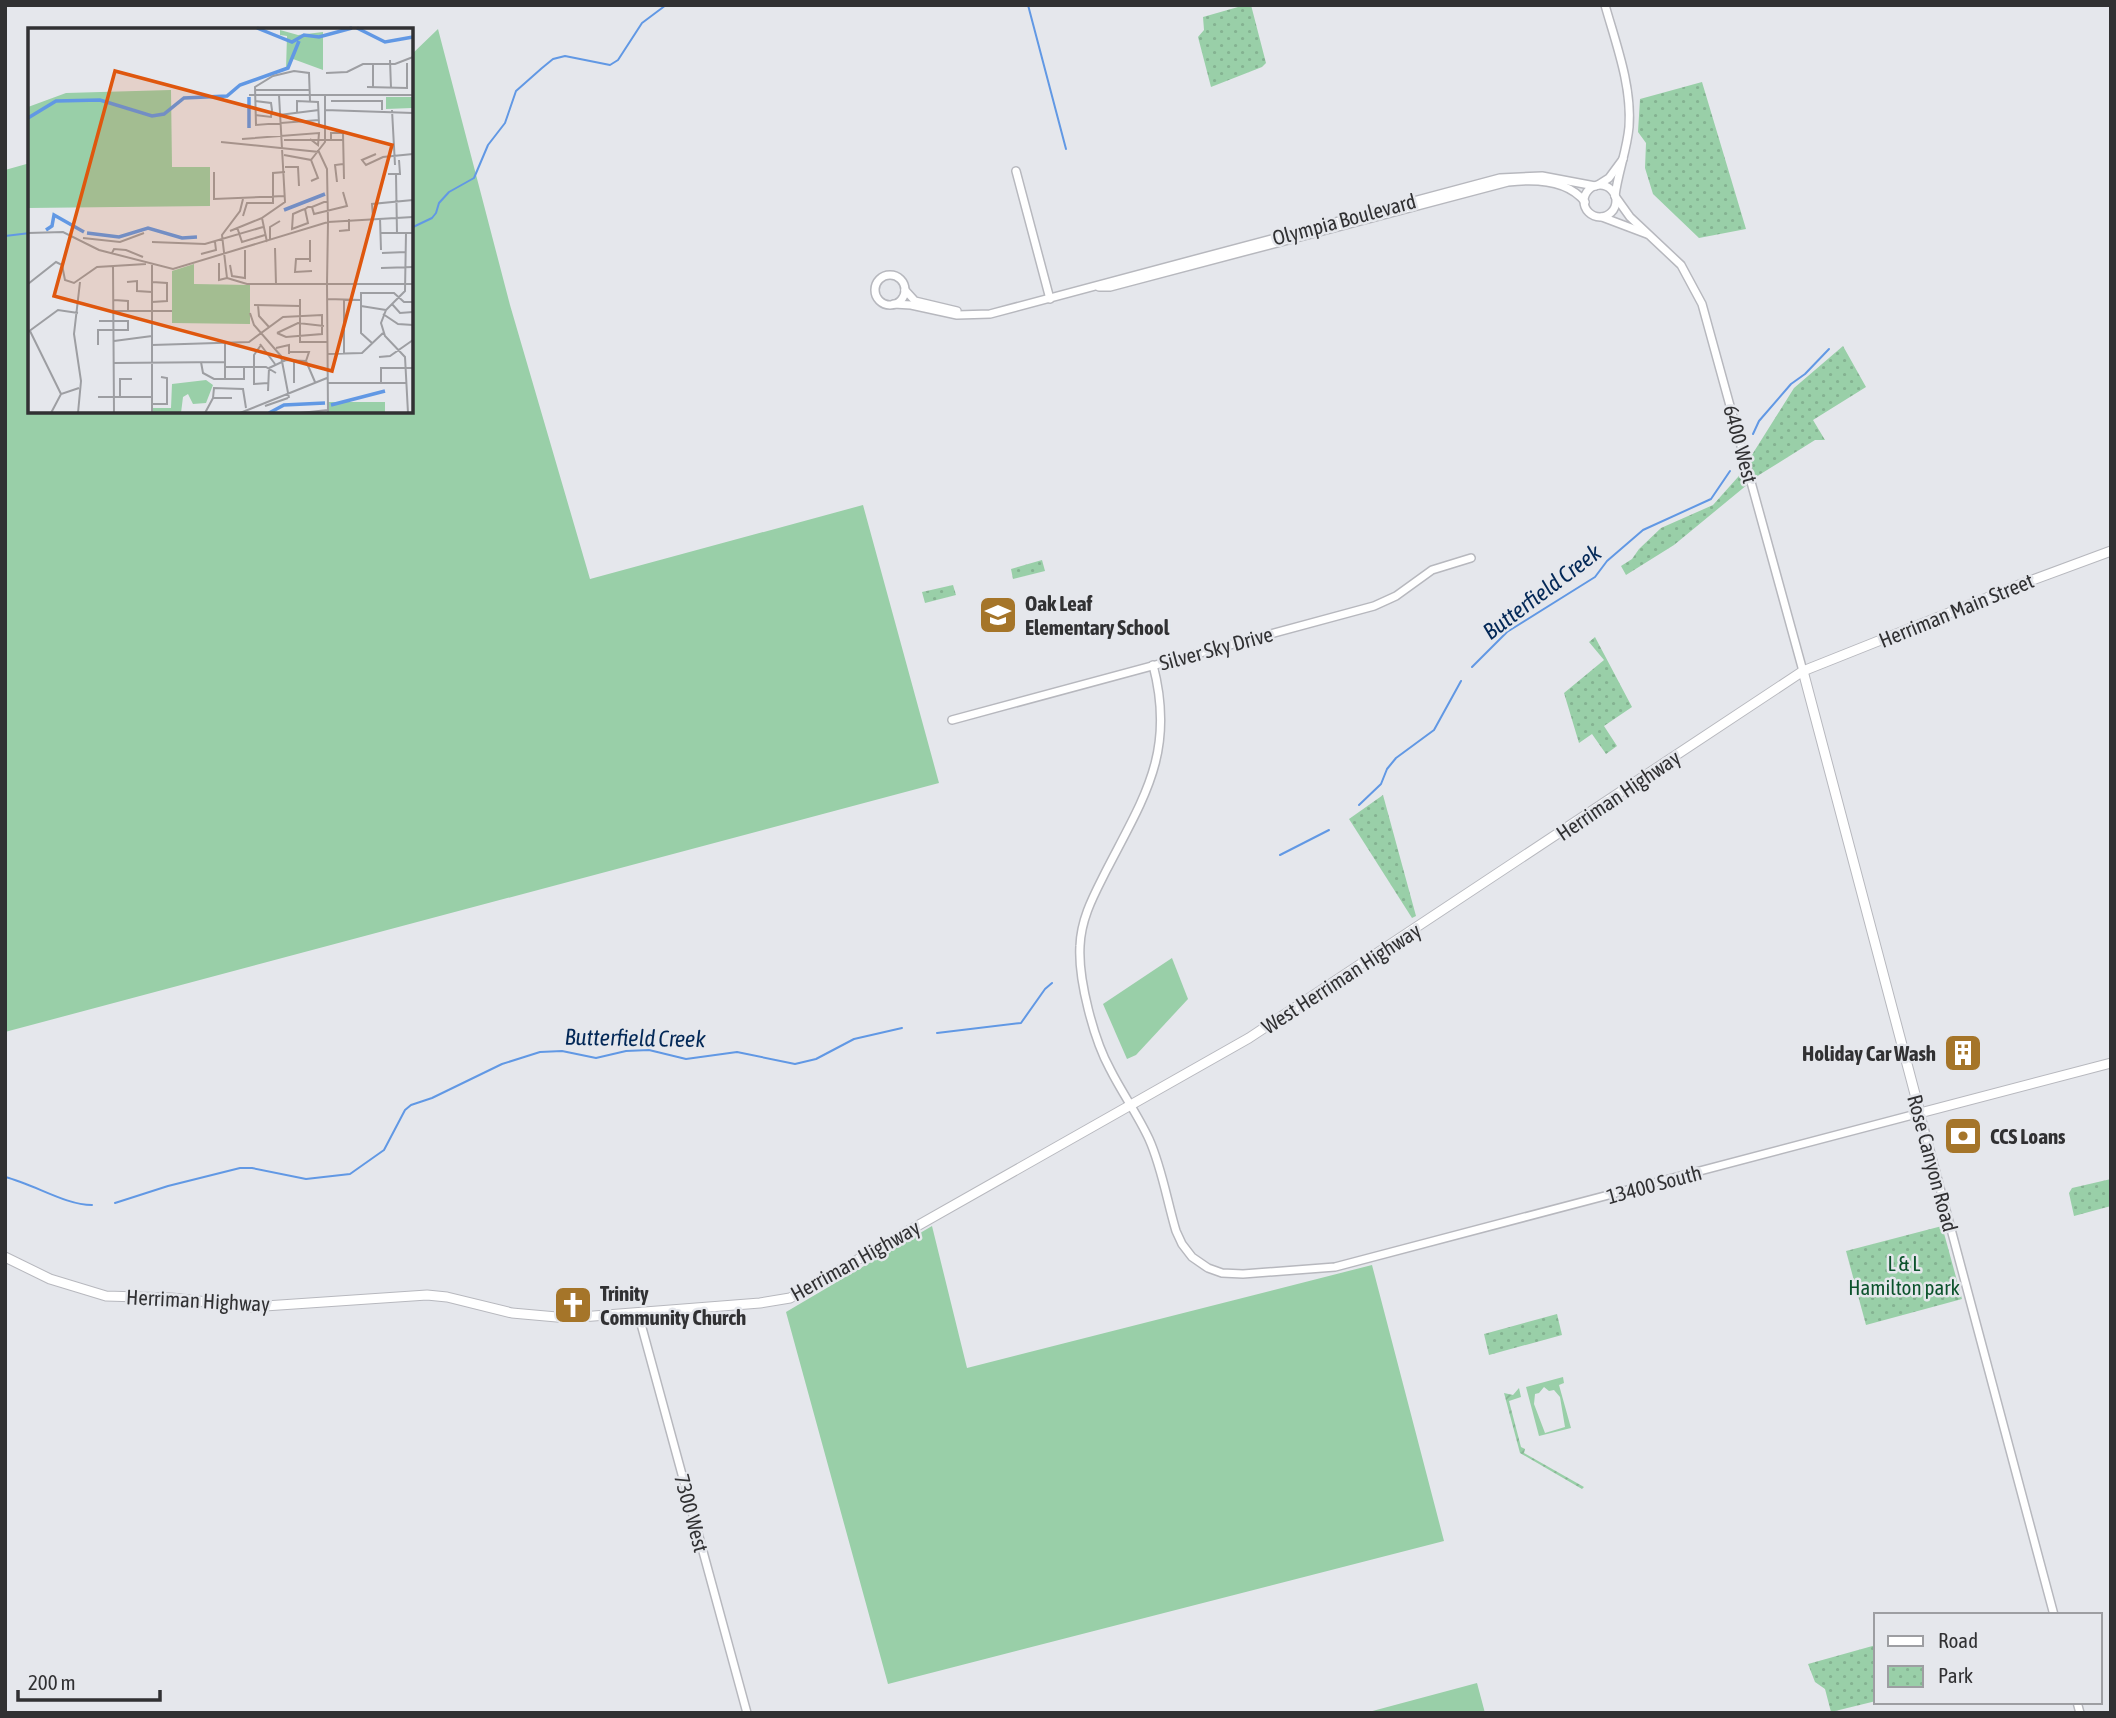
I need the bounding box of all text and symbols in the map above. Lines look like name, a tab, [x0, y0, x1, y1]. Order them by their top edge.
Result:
inset map	[28, 28, 413, 413]
street label: Olympia Boulevard	[1269, 188, 1419, 250]
street label: 6400 West	[1719, 402, 1763, 486]
water label: Butterfield Creek	[1478, 539, 1607, 645]
street label: Herriman Main Street	[1875, 568, 2037, 652]
place label: Oak Leaf Elementary School	[1025, 591, 1170, 639]
school or university icon: Oak Leaf Elementary School	[977, 594, 1019, 636]
street label: Silver Sky Drive	[1157, 621, 1275, 675]
street label: Herriman Highway	[1552, 745, 1685, 845]
street label: West Herriman Highway	[1257, 918, 1425, 1038]
water label: Butterfield Creek	[564, 1024, 707, 1052]
building icon: Holiday Car Wash	[1942, 1032, 1984, 1074]
place label: Holiday Car Wash	[1802, 1041, 1936, 1065]
street label: Rose Canyon Road	[1903, 1092, 1963, 1234]
bank icon: CCS Loans	[1942, 1115, 1984, 1157]
place label: CCS Loans	[1990, 1124, 2066, 1148]
street label: 13400 South	[1604, 1160, 1704, 1208]
street label: Herriman Highway	[786, 1214, 924, 1305]
park label: L & L Hamilton park	[1848, 1251, 1960, 1299]
place label: Trinity Community Church	[600, 1281, 746, 1329]
street label: Herriman Highway	[126, 1284, 271, 1316]
church icon: Trinity Community Church	[552, 1284, 594, 1326]
street label: 7300 West	[670, 1471, 714, 1555]
legend	[1874, 1613, 2102, 1704]
text: Road	[1938, 1628, 1978, 1652]
scale bar	[18, 1658, 159, 1702]
text: Park	[1938, 1663, 1973, 1687]
text: 200 m	[28, 1670, 76, 1694]

